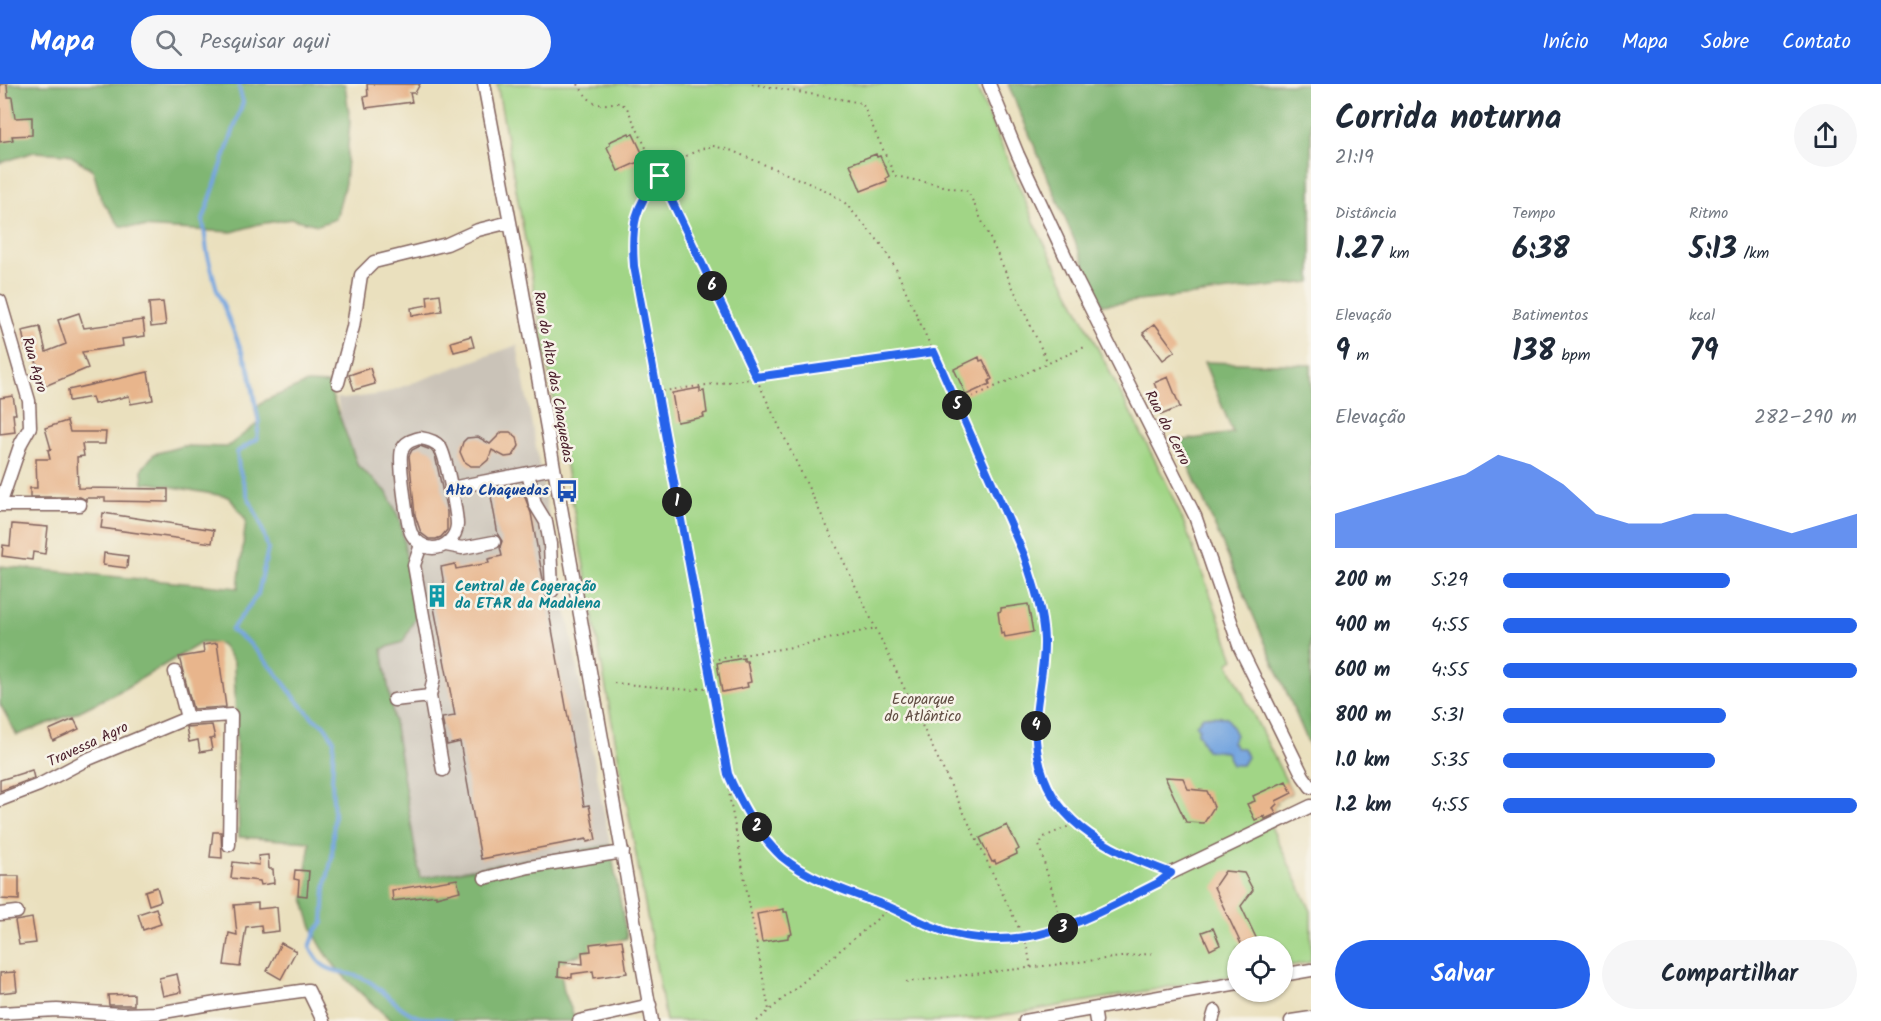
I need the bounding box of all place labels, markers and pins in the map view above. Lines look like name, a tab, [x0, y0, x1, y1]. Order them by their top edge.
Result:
pin	[634, 150, 685, 201]
pin: 6	[697, 271, 727, 301]
pin: 5	[942, 390, 972, 420]
bus stop icon: Alto Chaquedas	[554, 478, 580, 504]
place label: Alto Chaquedas	[446, 479, 549, 503]
pin: 1	[662, 487, 692, 517]
place label: Central de Cogeração da ETAR da Madalena	[455, 575, 601, 616]
building icon: Central de Cogeração da ETAR da Madalena	[424, 583, 450, 609]
pin: 4	[1021, 711, 1051, 741]
pin: 2	[742, 812, 772, 842]
pin: 3	[1048, 913, 1078, 943]

